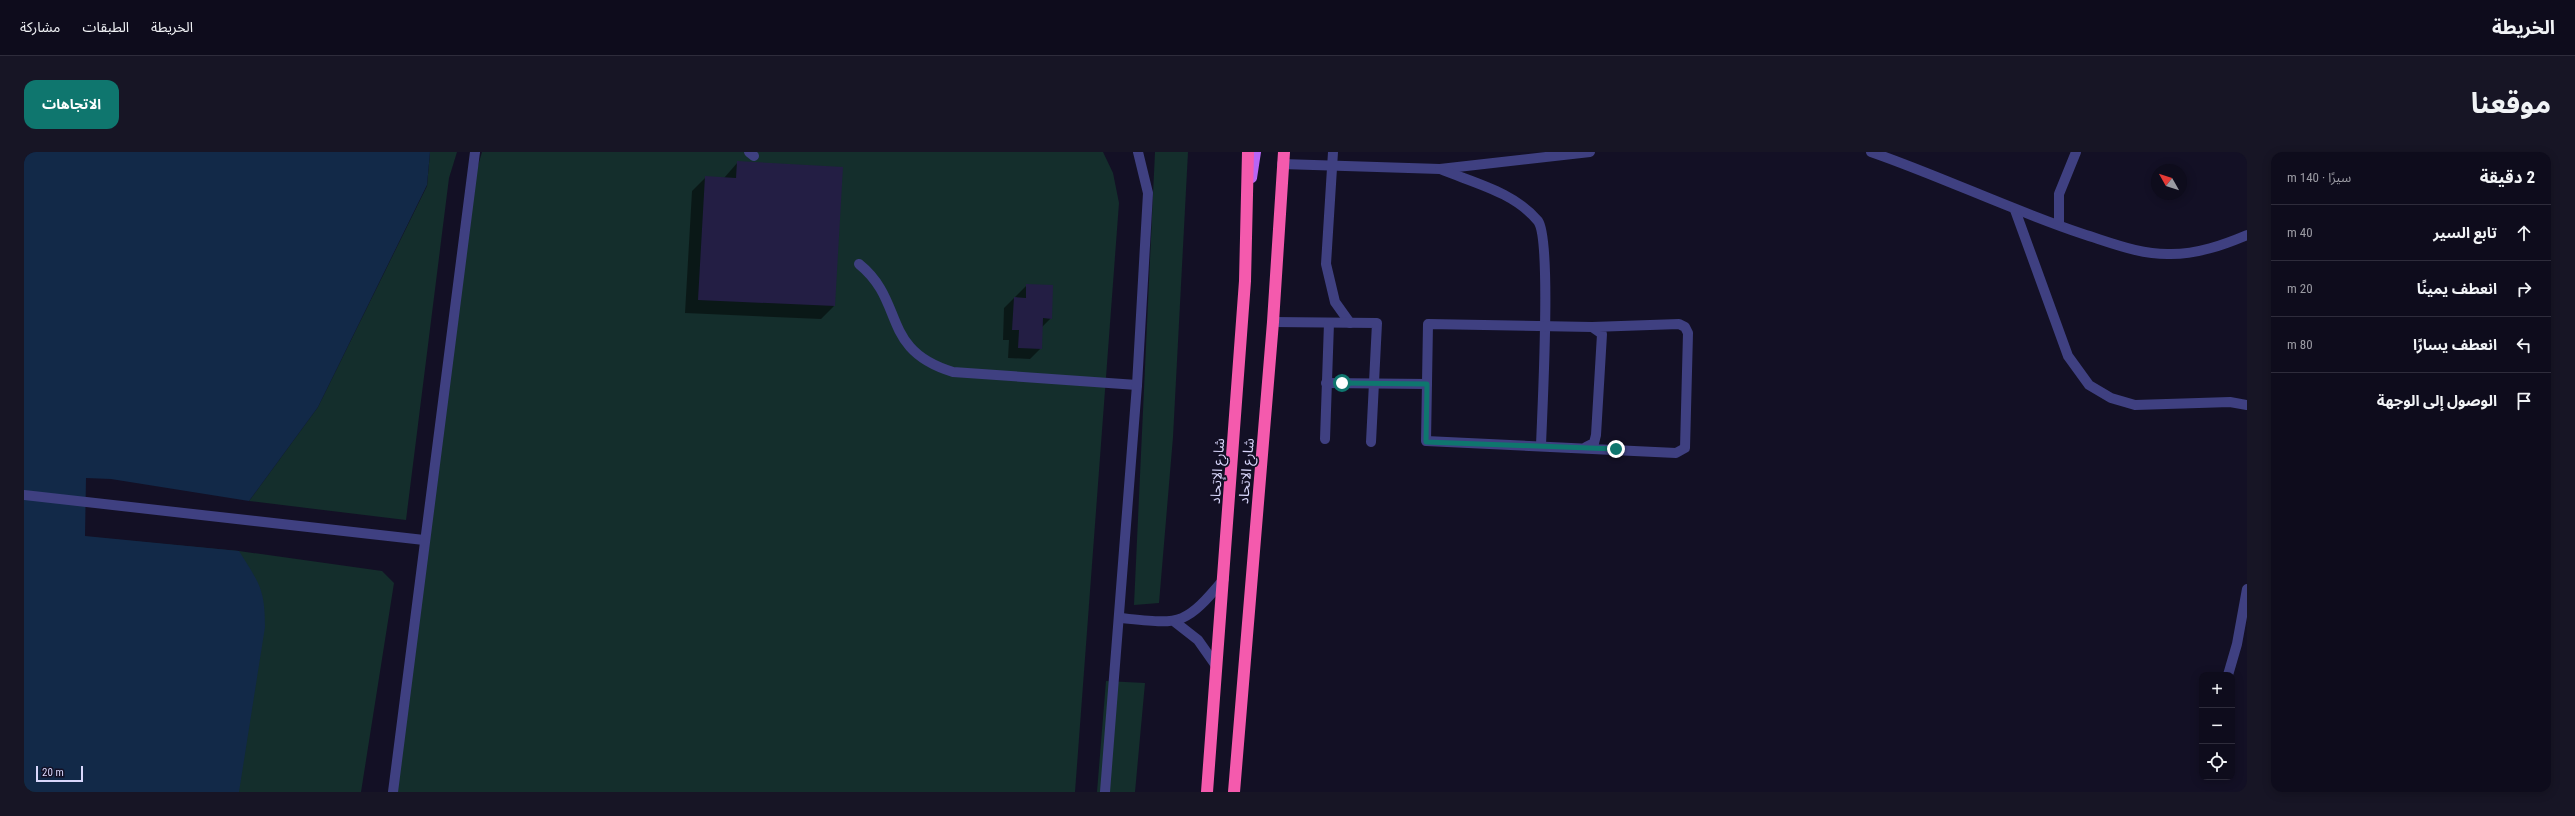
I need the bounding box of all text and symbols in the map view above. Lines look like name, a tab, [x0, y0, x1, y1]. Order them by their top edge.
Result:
text: الخريطة	[2492, 16, 2555, 39]
text: مشاركة	[20, 19, 60, 35]
text: الطبقات	[82, 19, 129, 35]
text: الخريطة	[151, 19, 193, 35]
button: الاتجاهات	[24, 80, 119, 129]
text: موقعنا	[2471, 87, 2551, 120]
north arrow	[2151, 164, 2187, 200]
text: 2 دقيقة	[2480, 167, 2535, 187]
text: سيرًا · 140 m	[2287, 170, 2351, 185]
icon: ahead	[2513, 222, 2535, 244]
text: تابع السير	[2433, 224, 2497, 242]
text: 40 m	[2287, 225, 2313, 240]
icon: right	[2513, 278, 2535, 300]
text: انعطف يمينًا	[2417, 280, 2497, 298]
text: 20 m	[2287, 281, 2313, 296]
icon: left	[2513, 334, 2535, 356]
text: انعطف يسارًا	[2413, 336, 2497, 354]
text: 80 m	[2287, 337, 2313, 352]
route start	[1333, 374, 1351, 392]
icon: arrive	[2513, 390, 2535, 412]
text: الوصول إلى الوجهة	[2377, 392, 2497, 410]
street label: شارع الاتحاد	[1235, 437, 1260, 505]
street label: شارع الإتحاد	[1207, 438, 1230, 505]
route end	[1607, 440, 1625, 458]
map controls	[2199, 672, 2235, 780]
button: +	[2199, 672, 2235, 708]
button: −	[2199, 708, 2235, 744]
button: locate	[2199, 744, 2235, 780]
scale bar	[36, 764, 83, 783]
text: 20 m	[42, 766, 64, 779]

